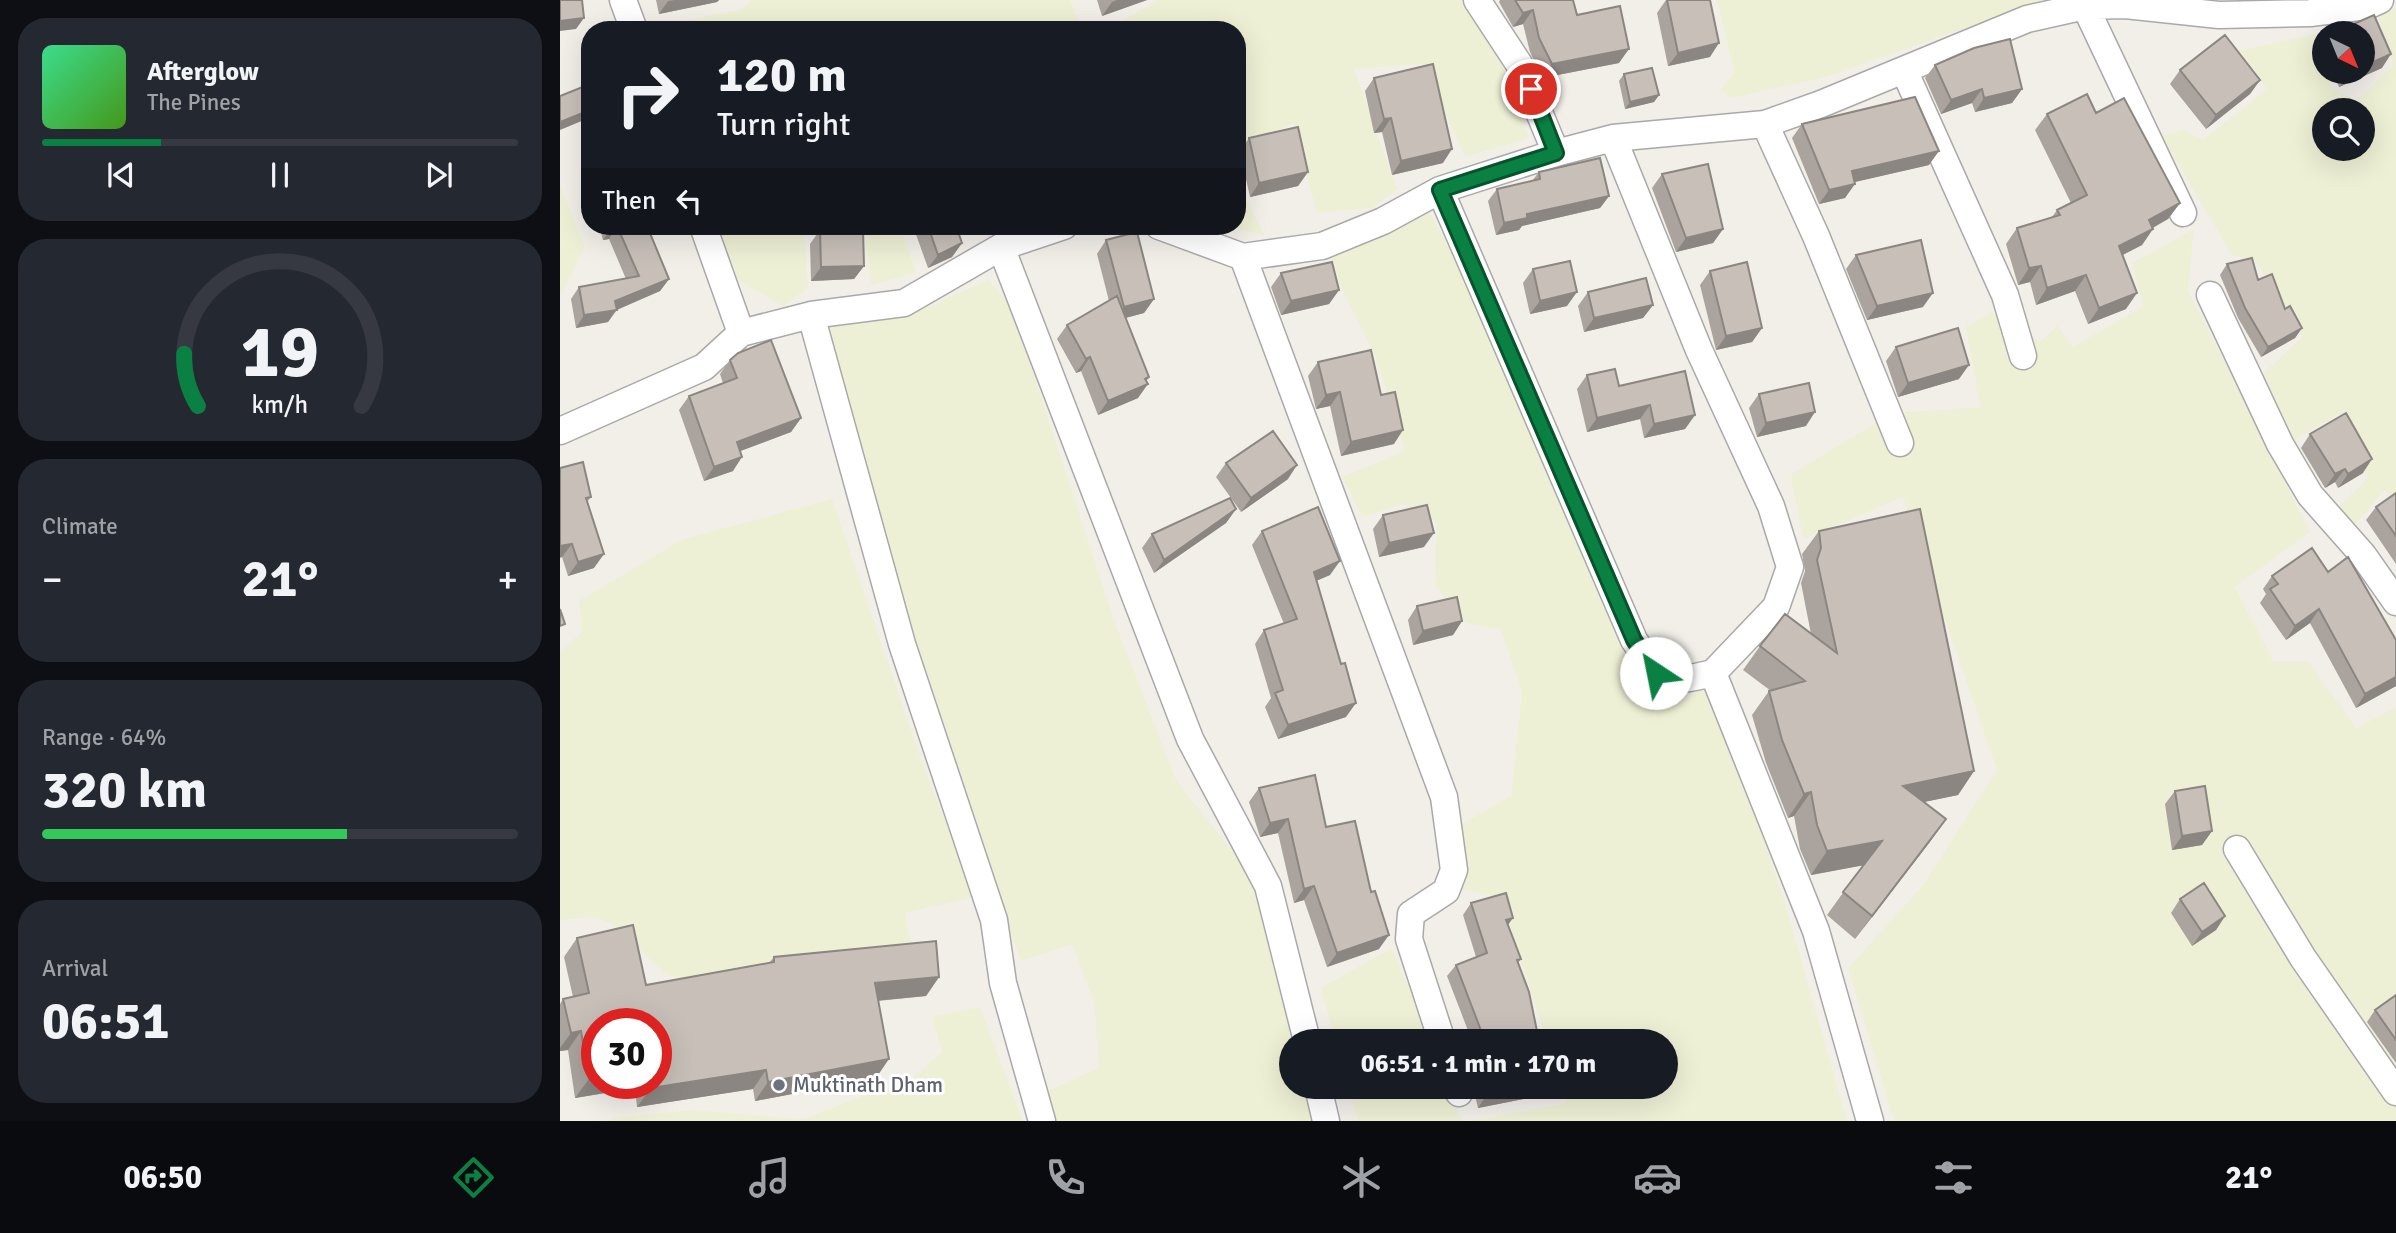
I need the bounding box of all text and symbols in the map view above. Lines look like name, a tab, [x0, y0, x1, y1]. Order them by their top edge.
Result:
north arrow	[2312, 21, 2375, 84]
map controls	[2312, 21, 2375, 161]
text: 120 m	[717, 45, 847, 105]
icon: right	[602, 49, 693, 140]
text: Afterglow	[147, 56, 259, 88]
pin	[1501, 59, 1561, 119]
icon: arrive	[1512, 70, 1550, 108]
text: The Pines	[147, 88, 241, 117]
button: search	[2312, 98, 2375, 161]
text: Turn right	[717, 105, 850, 144]
icon: previous	[102, 156, 140, 194]
icon: pause	[261, 156, 299, 194]
icon: next	[420, 156, 458, 194]
icon: left	[670, 182, 708, 220]
text: Then	[602, 185, 656, 217]
text: 19	[241, 308, 319, 397]
text: km/h	[252, 389, 308, 420]
text: Climate	[42, 512, 118, 541]
text: 21°	[242, 547, 318, 611]
text: −	[42, 556, 63, 603]
text: +	[497, 556, 518, 603]
position arrow	[1619, 636, 1693, 710]
text: Range · 64%	[42, 723, 166, 752]
text: 320 km	[42, 758, 207, 822]
text: Arrival	[42, 954, 108, 983]
text: 06:51	[42, 989, 170, 1053]
speed limit sign: 30	[581, 1008, 672, 1099]
text: 06:51 · 1 min · 170 m	[1361, 1048, 1596, 1080]
place label: Muktinath Dham	[793, 1072, 943, 1098]
marker: Muktinath Dham	[771, 1077, 787, 1093]
icon: directions	[449, 1153, 498, 1202]
icon: music	[745, 1153, 794, 1202]
icon: phone	[1041, 1153, 1090, 1202]
icon: climate	[1337, 1153, 1386, 1202]
icon: car	[1633, 1153, 1682, 1202]
icon: filters	[1929, 1153, 1978, 1202]
text: 06:50	[124, 1158, 202, 1197]
text: 21°	[2225, 1158, 2272, 1197]

